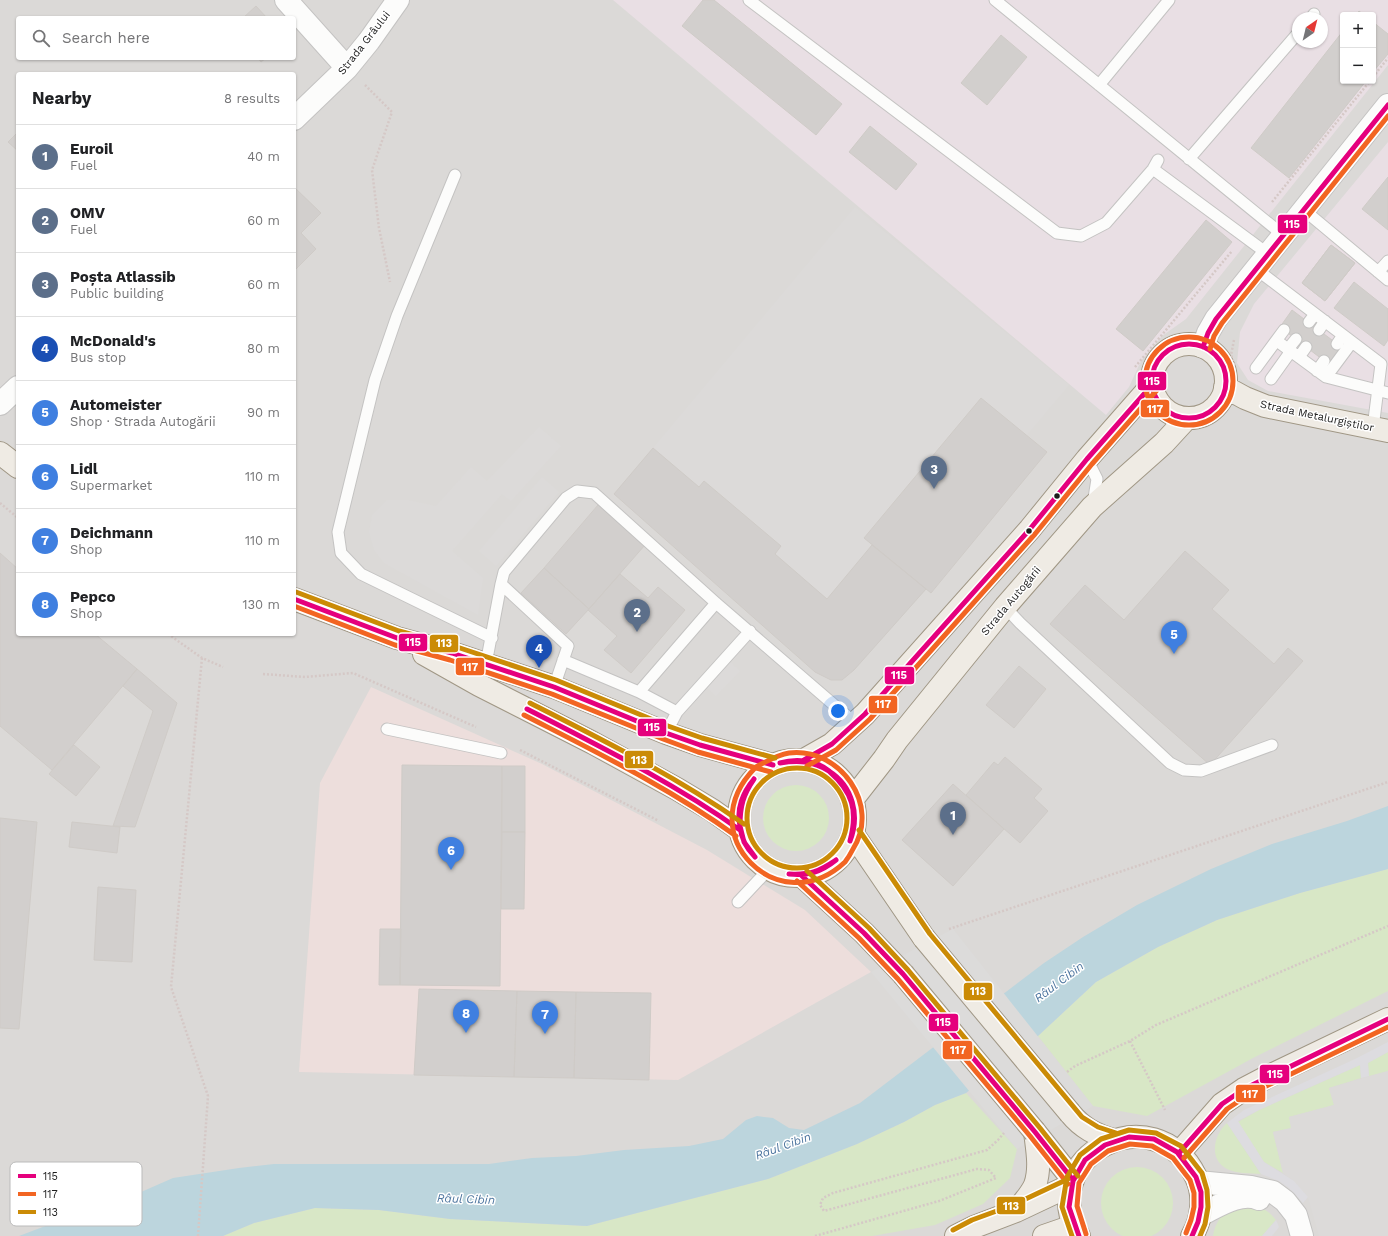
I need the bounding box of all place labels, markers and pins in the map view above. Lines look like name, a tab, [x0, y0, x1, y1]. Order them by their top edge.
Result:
pin: 3	[921, 456, 947, 489]
unlabelled marker	[1052, 491, 1062, 501]
unlabelled marker	[1024, 526, 1034, 536]
pin: 2	[624, 599, 650, 632]
pin: 5	[1161, 621, 1187, 654]
pin: 4	[526, 635, 552, 668]
pin: 1	[940, 802, 966, 835]
pin: 6	[438, 837, 464, 870]
pin: 8	[453, 1000, 479, 1033]
pin: 7	[532, 1001, 558, 1034]

